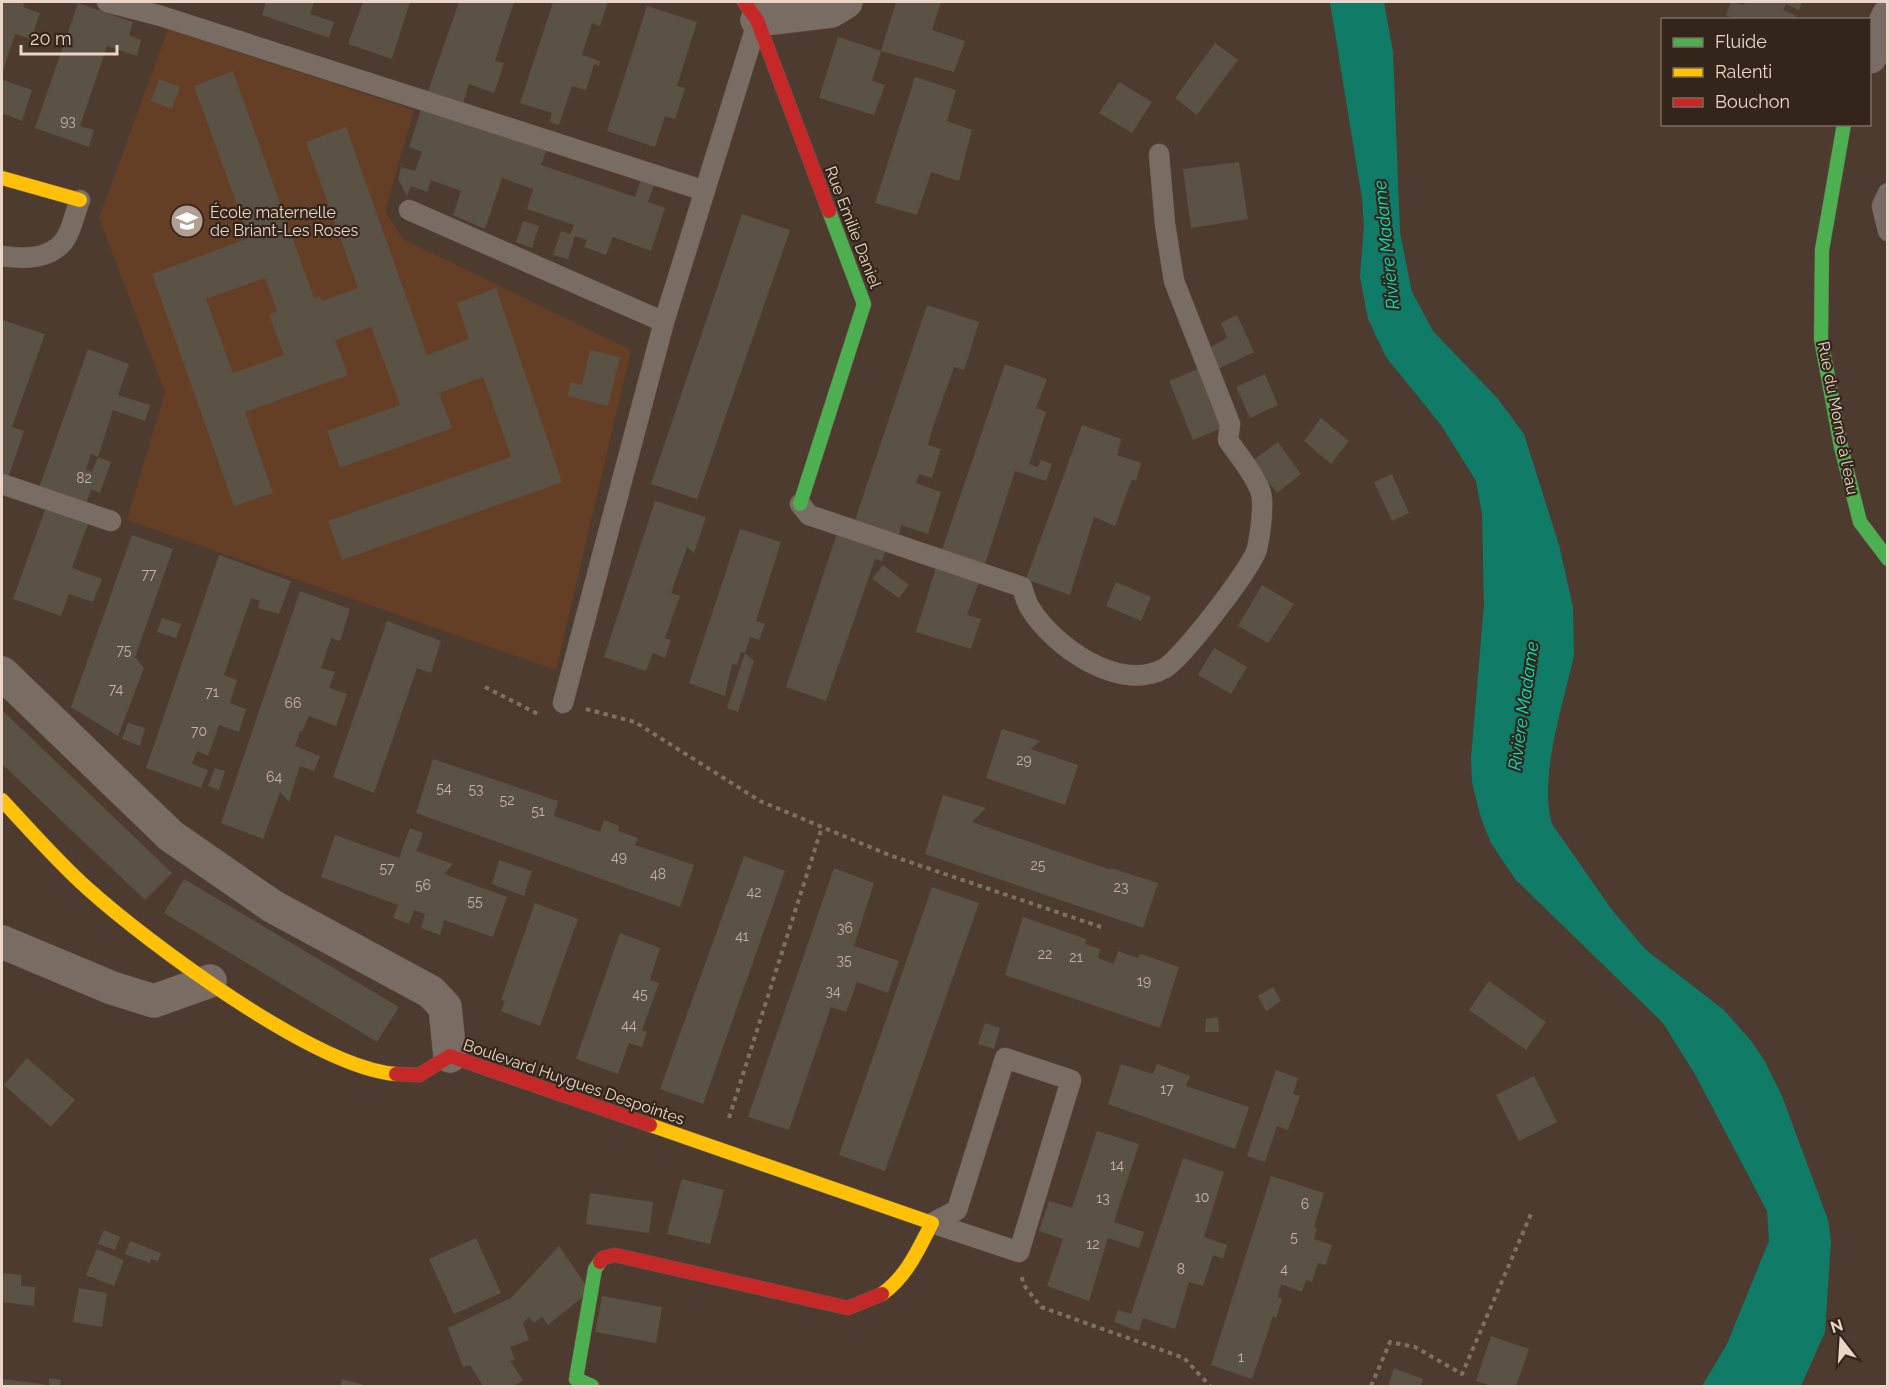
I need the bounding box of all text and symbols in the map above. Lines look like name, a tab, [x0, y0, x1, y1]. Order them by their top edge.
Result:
scale bar	[21, 18, 117, 56]
legend	[1661, 18, 1871, 126]
text: 20 m	[30, 28, 72, 49]
text: Fluide	[1715, 31, 1767, 52]
text: Ralenti	[1715, 61, 1772, 82]
text: Bouchon	[1715, 91, 1790, 112]
house number: 93	[60, 113, 76, 129]
street label: Rue Emilie Daniel	[821, 163, 885, 291]
water label: Rivière Madame	[1369, 179, 1403, 311]
place label: École maternelle de Briant-Les Roses	[210, 202, 358, 240]
school or university icon: École maternelle de Briant-Les Roses	[169, 203, 205, 239]
street label: Rue du Morne à l'eau	[1814, 340, 1862, 496]
house number: 82	[76, 470, 92, 486]
house number: 77	[142, 566, 157, 582]
water label: Rivière Madame	[1504, 640, 1542, 772]
house number: 75	[117, 642, 132, 658]
house number: 74	[109, 681, 124, 697]
house number: 71	[205, 684, 219, 700]
house number: 66	[285, 695, 301, 711]
house number: 70	[191, 723, 207, 739]
house number: 29	[1016, 752, 1032, 768]
house number: 64	[266, 769, 282, 785]
house number: 54	[436, 780, 452, 796]
house number: 53	[468, 781, 484, 797]
house number: 52	[500, 792, 514, 808]
house number: 51	[531, 803, 545, 819]
house number: 49	[611, 849, 627, 865]
house number: 25	[1031, 857, 1046, 873]
house number: 57	[379, 860, 395, 876]
house number: 48	[650, 866, 666, 882]
house number: 56	[415, 877, 431, 893]
house number: 23	[1114, 879, 1128, 895]
house number: 42	[747, 884, 761, 900]
house number: 55	[467, 893, 483, 909]
house number: 36	[837, 920, 853, 936]
house number: 41	[735, 928, 749, 944]
house number: 22	[1038, 946, 1052, 962]
house number: 21	[1069, 949, 1083, 965]
house number: 35	[836, 952, 852, 968]
house number: 19	[1137, 973, 1151, 989]
house number: 34	[825, 983, 841, 999]
house number: 45	[632, 986, 648, 1002]
house number: 44	[621, 1017, 637, 1033]
street label: Boulevard Huygues Despointes	[461, 1035, 687, 1129]
house number: 17	[1160, 1081, 1174, 1097]
house number: 14	[1110, 1157, 1124, 1173]
house number: 10	[1195, 1189, 1209, 1205]
house number: 13	[1096, 1190, 1110, 1206]
house number: 6	[1301, 1196, 1309, 1212]
house number: 5	[1290, 1229, 1298, 1245]
house number: 12	[1086, 1236, 1100, 1252]
house number: 8	[1177, 1261, 1185, 1277]
house number: 4	[1280, 1261, 1288, 1277]
north arrow	[1811, 1310, 1871, 1370]
text: N	[1828, 1315, 1845, 1337]
house number: 1	[1238, 1349, 1244, 1365]

